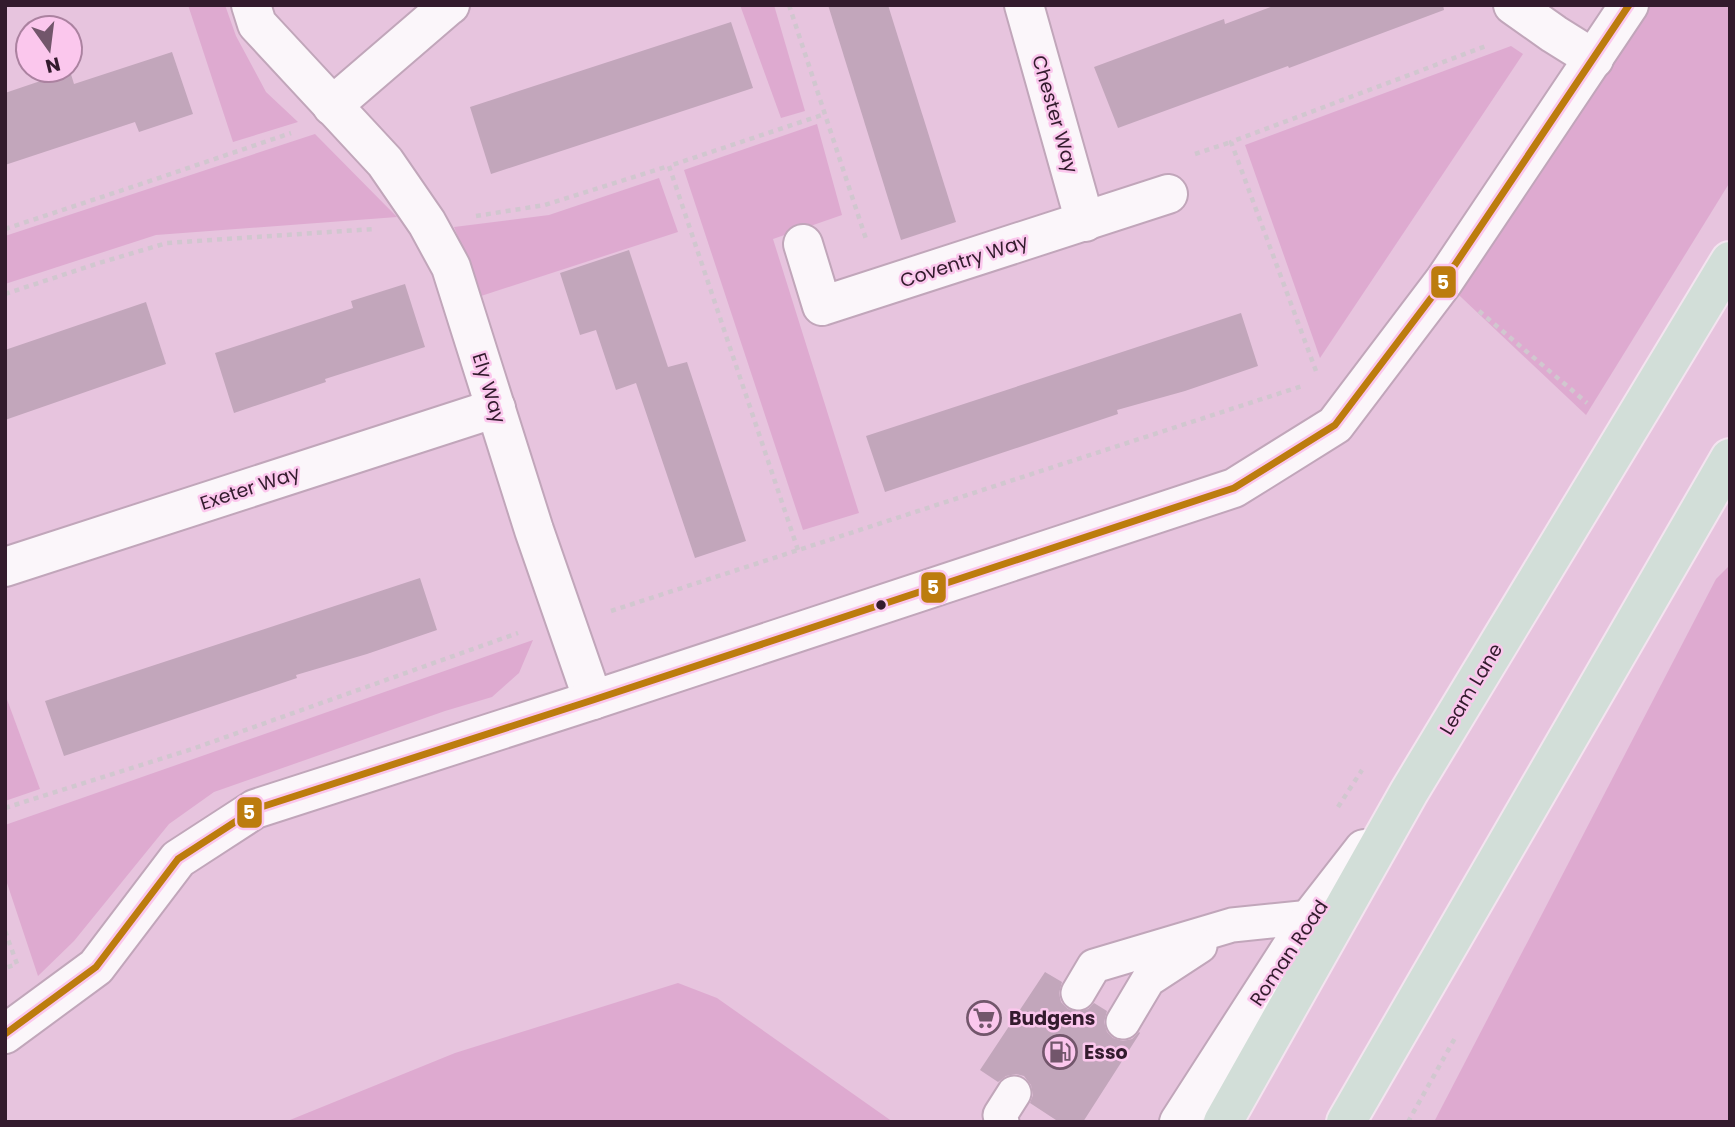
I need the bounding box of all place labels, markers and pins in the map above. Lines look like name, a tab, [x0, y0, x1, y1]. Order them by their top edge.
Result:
unlabelled marker	[874, 598, 888, 612]
supermarket icon: Budgens	[965, 999, 1003, 1037]
place label: Budgens	[1009, 1005, 1095, 1032]
fuel station icon: Esso	[1041, 1033, 1079, 1071]
place label: Esso	[1084, 1039, 1128, 1066]

